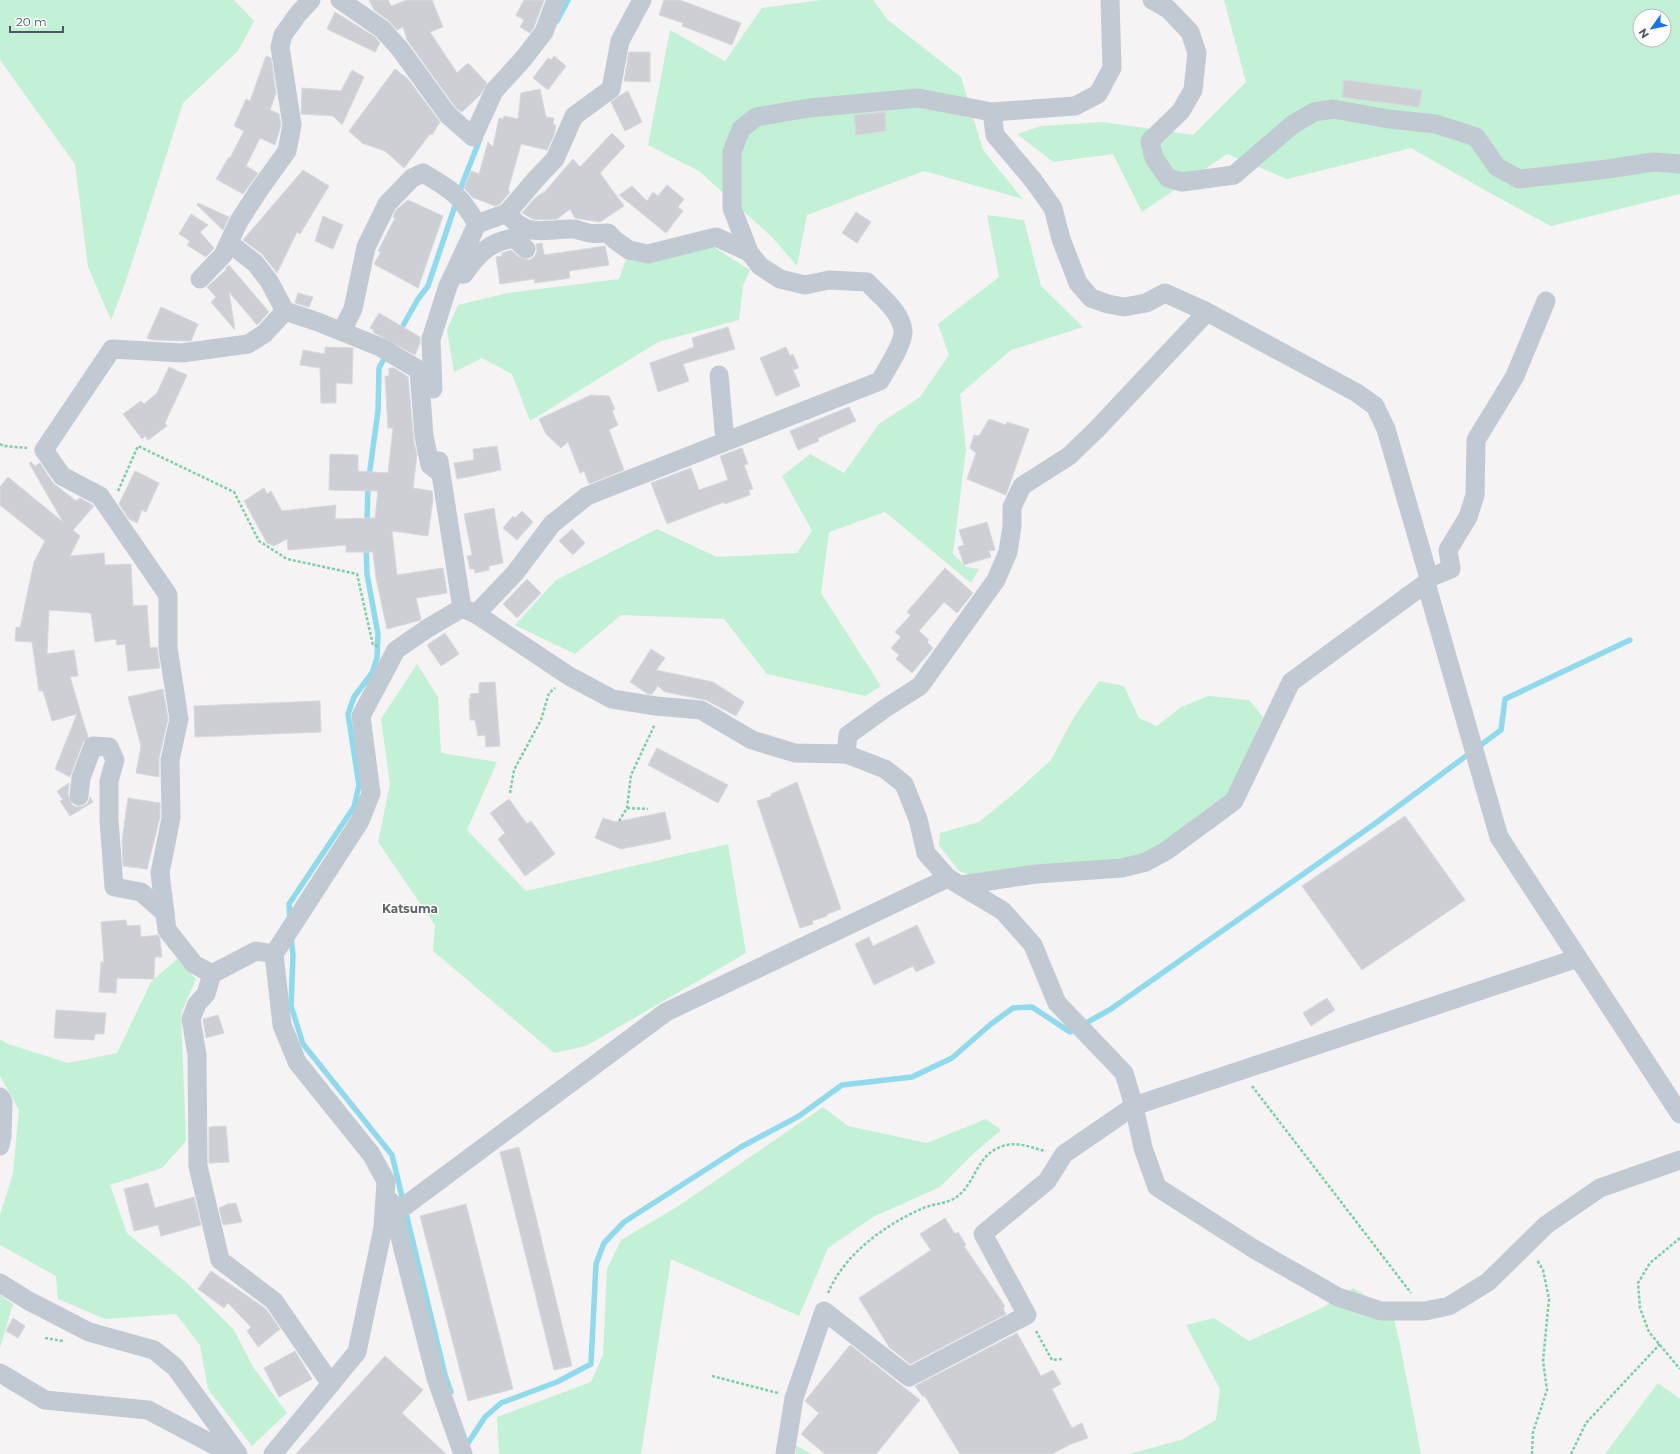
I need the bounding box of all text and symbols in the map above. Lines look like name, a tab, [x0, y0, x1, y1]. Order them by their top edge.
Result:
scale bar	[10, 8, 63, 34]
north arrow	[1632, 8, 1672, 48]
text: 20 m	[16, 14, 47, 29]
text: N	[1635, 26, 1652, 41]
district label: Katsuma	[382, 901, 438, 916]

